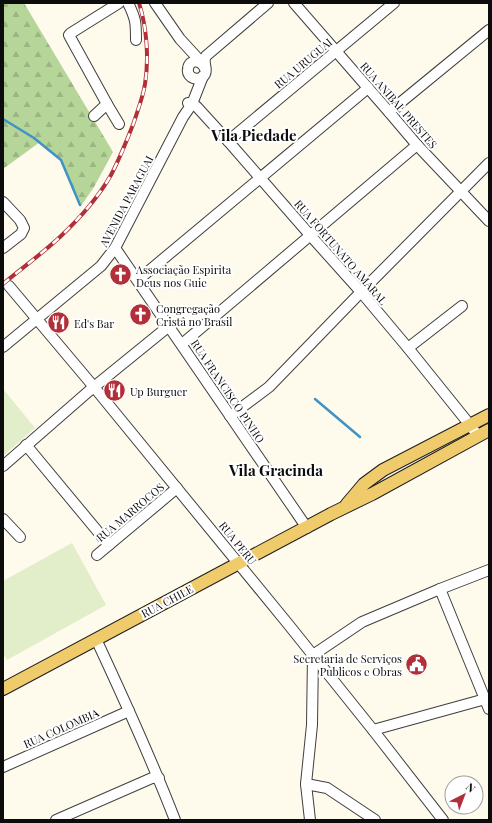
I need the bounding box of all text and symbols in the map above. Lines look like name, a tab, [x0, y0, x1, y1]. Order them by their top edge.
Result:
street label: RUA URUGUAI	[271, 34, 335, 92]
street label: RUA ANIBAL PRESTES	[357, 59, 441, 152]
district label: Vila Piedade	[210, 125, 297, 145]
street label: AVENIDA PARAGUAI	[95, 153, 156, 250]
street label: RUA FORTUNATO AMARAL	[291, 196, 391, 308]
church icon: Associação Espirita Deus nos Guie	[107, 262, 133, 288]
place label: Associação Espirita Deus nos Guie	[135, 262, 232, 290]
church icon: Congregação Cristâ no Brasil	[127, 301, 153, 327]
place label: Congregação Cristâ no Brasil	[156, 301, 232, 329]
restaurant icon: Ed's Bar	[46, 310, 72, 336]
place label: Ed's Bar	[74, 316, 114, 331]
street label: RUA FRANCISCO PINHO	[188, 336, 268, 446]
restaurant icon: Up Burguer	[102, 378, 128, 404]
place label: Up Burguer	[130, 384, 187, 399]
district label: Vila Gracinda	[228, 460, 323, 480]
street label: RUA MARROCOS	[93, 479, 167, 545]
street label: RUA PERU	[216, 518, 260, 568]
street label: RUA CHILE	[138, 581, 196, 621]
place label: Secretaria de Serviços Publicos e Obras	[293, 651, 402, 679]
public building icon: Secretaria de Serviços Publicos e Obras	[404, 651, 430, 677]
street label: RUA COLOMBIA	[21, 705, 101, 751]
north arrow	[444, 775, 484, 815]
text: N	[463, 779, 479, 795]

